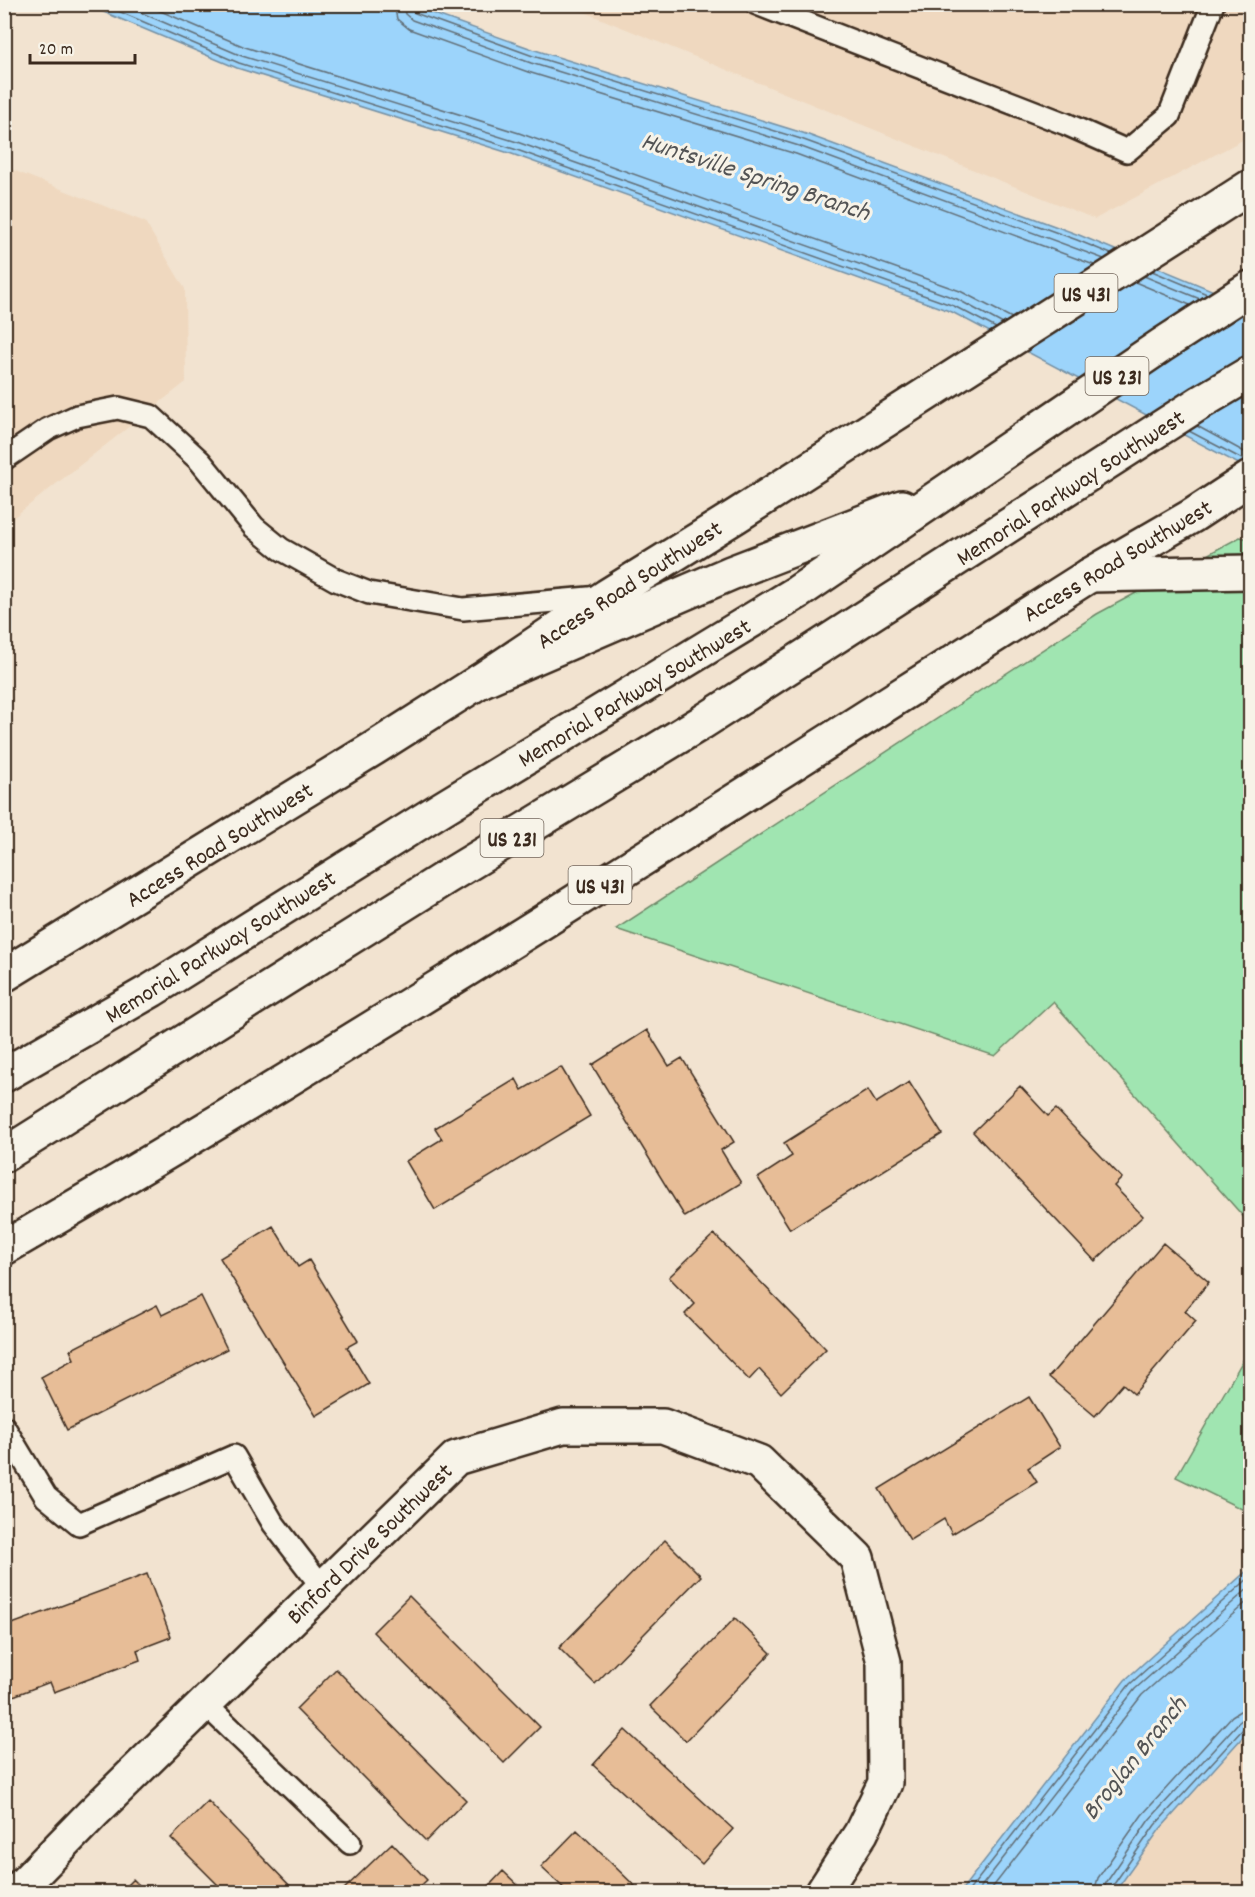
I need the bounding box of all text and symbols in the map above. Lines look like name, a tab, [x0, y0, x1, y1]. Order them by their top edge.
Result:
scale bar	[30, 27, 135, 65]
text: 20 m	[39, 38, 73, 63]
water label: Huntsville Spring Branch	[636, 124, 875, 233]
road number: US 431	[1054, 274, 1118, 312]
road number: US 231	[1086, 357, 1148, 395]
street label: Memorial Parkway Southwest	[950, 403, 1193, 576]
street label: Access Road Southwest	[1017, 492, 1220, 633]
street label: Access Road Southwest	[531, 514, 730, 659]
street label: Memorial Parkway Southwest	[512, 611, 759, 778]
street label: Access Road Southwest	[120, 775, 321, 918]
road number: US 231	[480, 819, 544, 857]
street label: Memorial Parkway Southwest	[99, 863, 344, 1034]
road number: US 431	[568, 866, 632, 904]
street label: Binford Drive Southwest	[280, 1456, 462, 1634]
water label: Broglan Branch	[1074, 1688, 1198, 1829]

